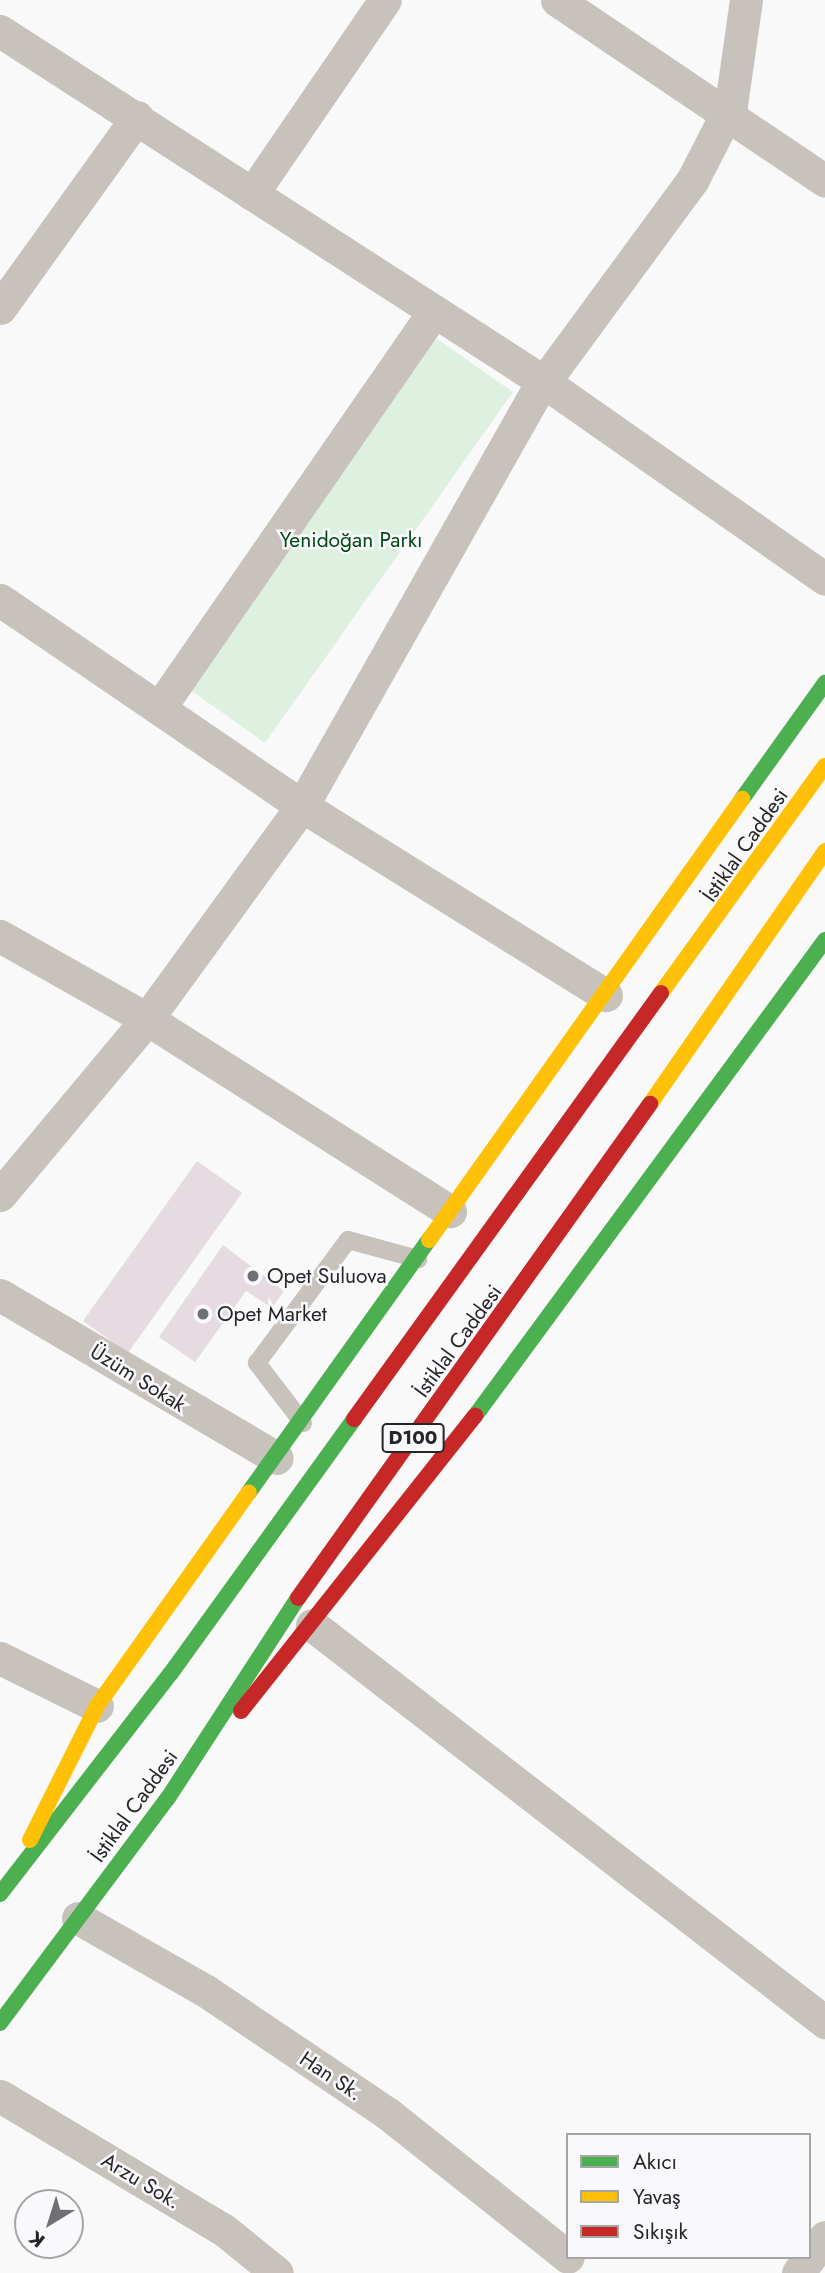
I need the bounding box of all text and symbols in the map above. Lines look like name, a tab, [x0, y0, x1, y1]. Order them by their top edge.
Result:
park label: Yenidoğan Parkı	[280, 527, 422, 553]
street label: İstiklal Caddesi	[697, 783, 793, 907]
place label: Opet Suluova	[267, 1263, 387, 1289]
marker: Opet Suluova	[245, 1268, 261, 1284]
street label: İstiklal Caddesi	[409, 1280, 507, 1402]
place label: Opet Market	[217, 1301, 327, 1327]
marker: Opet Market	[195, 1306, 211, 1322]
street label: Üzüm Sokak	[86, 1339, 190, 1417]
road number: D100	[382, 1422, 444, 1454]
street label: İstiklal Caddesi	[85, 1745, 183, 1867]
street label: Han Sk.	[295, 2046, 367, 2106]
legend	[566, 2133, 811, 2259]
text: Akıcı	[633, 2147, 677, 2177]
street label: Arzu Sok.	[97, 2148, 185, 2214]
text: Yavaş	[633, 2182, 680, 2212]
north arrow	[14, 2189, 84, 2259]
text: Sıkışık	[633, 2217, 688, 2247]
text: K	[23, 2225, 51, 2254]

